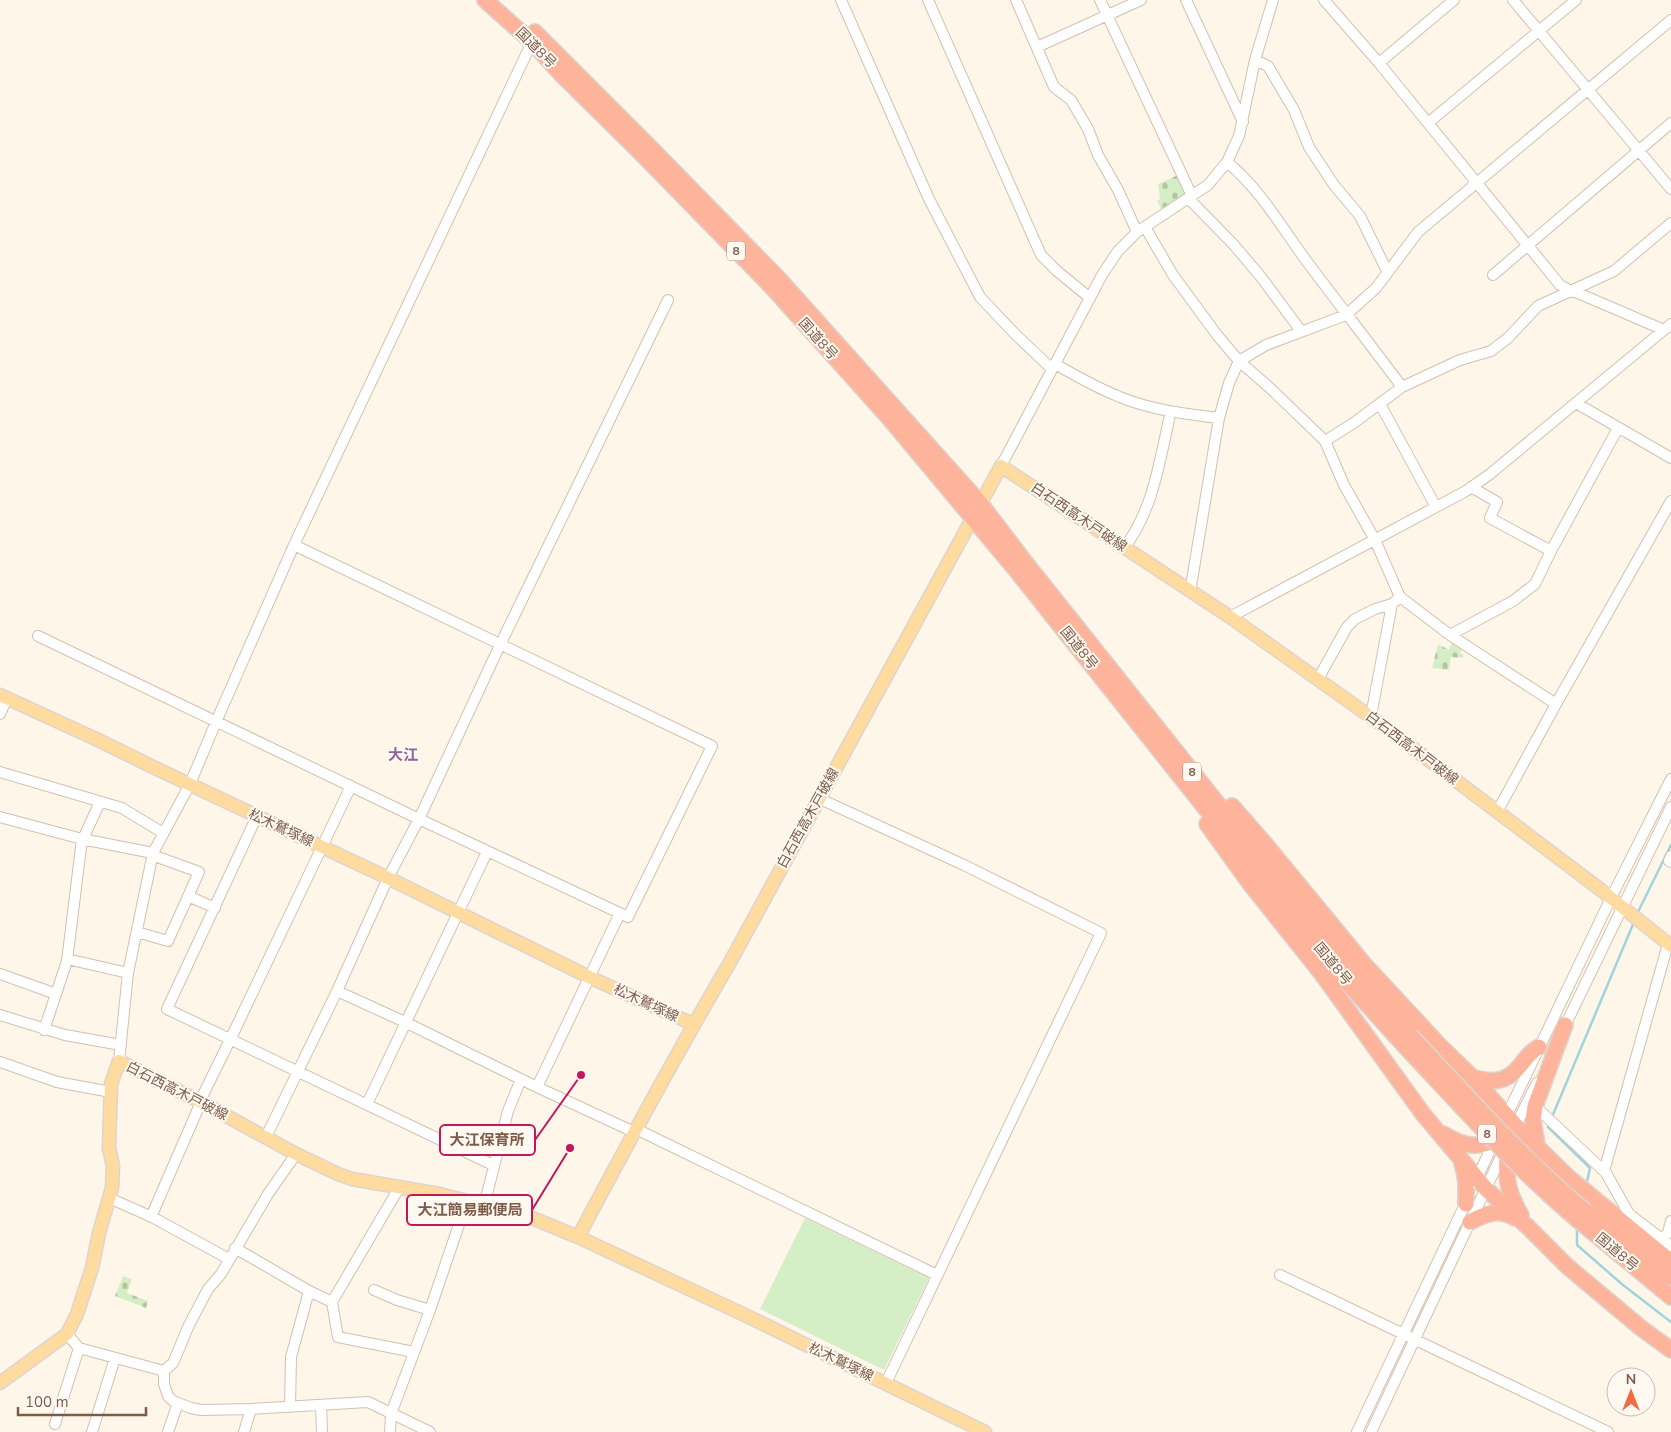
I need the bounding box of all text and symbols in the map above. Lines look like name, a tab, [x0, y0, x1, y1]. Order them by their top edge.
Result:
street label: 国道8号	[511, 23, 561, 73]
road number: 8	[727, 242, 745, 260]
street label: 国道8号	[794, 314, 842, 364]
street label: 白石西高木戸破線	[1027, 478, 1131, 556]
street label: 国道8号	[1056, 622, 1102, 674]
street label: 白石西高木戸破線	[1362, 707, 1462, 789]
district label: 大江	[388, 745, 418, 765]
road number: 8	[1183, 762, 1201, 782]
street label: 白石西高木戸破線	[773, 764, 843, 872]
street label: 松木鷲塚線	[245, 805, 317, 851]
street label: 国道8号	[1310, 939, 1356, 989]
street label: 松木鷲塚線	[610, 980, 682, 1026]
street label: 白石西高木戸破線	[123, 1057, 231, 1125]
road number: 8	[1478, 1124, 1496, 1144]
callout: 大江保育所	[440, 1125, 535, 1155]
text: 大江保育所	[449, 1130, 525, 1150]
callout: 大江簡易郵便局	[407, 1195, 532, 1225]
text: 大江簡易郵便局	[417, 1200, 523, 1220]
street label: 国道8号	[1592, 1229, 1642, 1275]
street label: 松木鷲塚線	[805, 1338, 877, 1386]
north arrow	[1606, 1367, 1656, 1417]
text: N	[1626, 1370, 1636, 1389]
scale bar	[18, 1384, 145, 1416]
text: 100 m	[25, 1392, 69, 1412]

